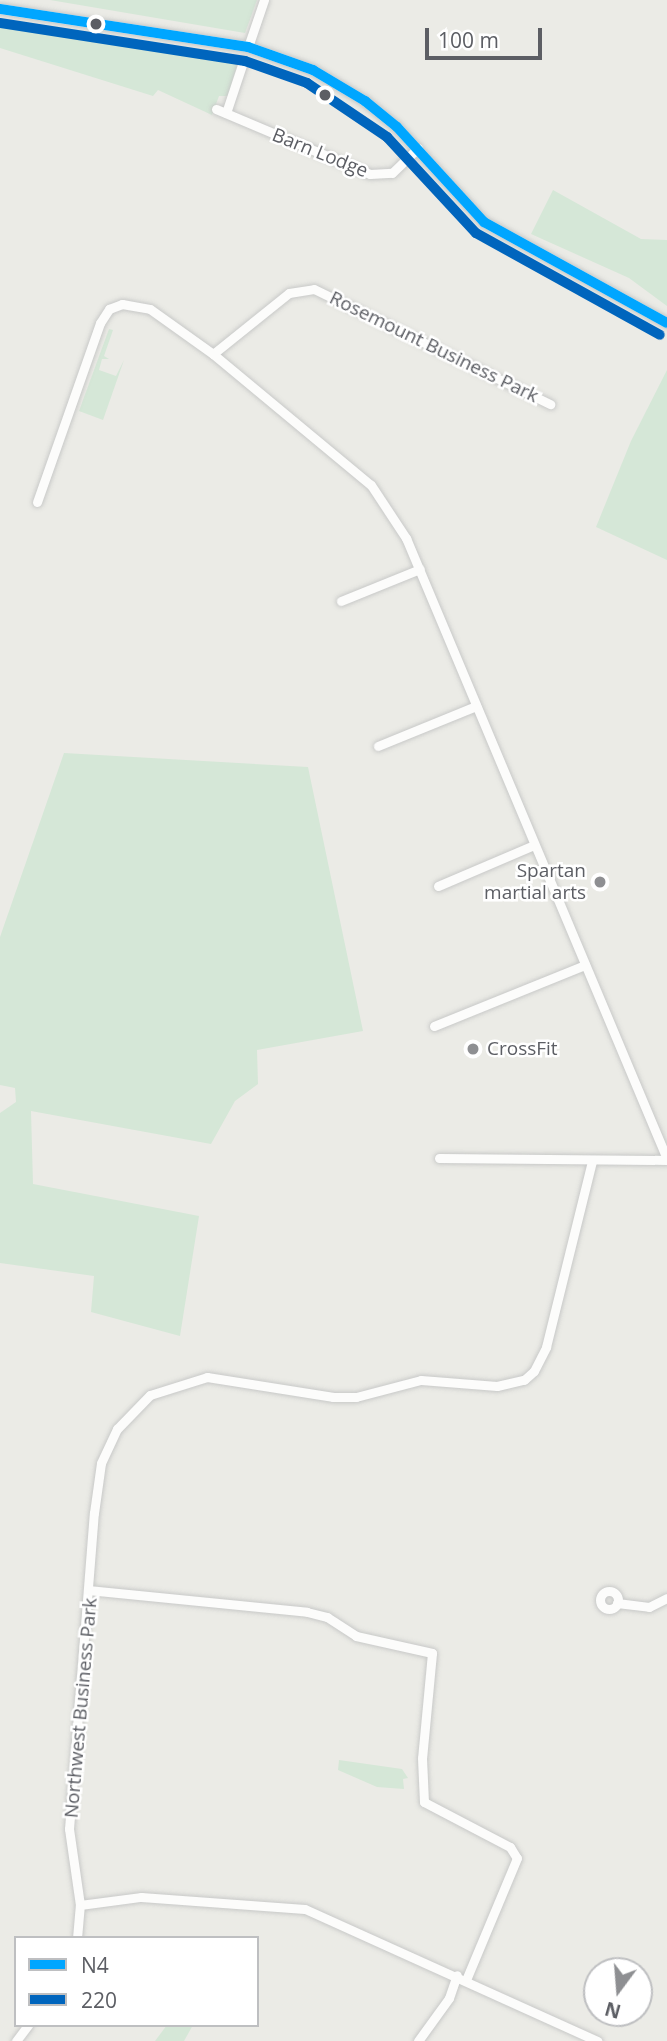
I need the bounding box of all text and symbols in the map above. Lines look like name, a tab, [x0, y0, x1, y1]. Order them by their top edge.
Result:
scale bar	[429, 14, 546, 58]
unlabelled marker	[89, 17, 103, 31]
text: 100 m	[438, 26, 499, 54]
unlabelled marker	[318, 88, 332, 102]
street label: Barn Lodge	[269, 123, 371, 183]
street label: Rosemount Business Park	[326, 286, 542, 408]
place label: Spartan martial arts	[484, 860, 586, 904]
marker: Spartan martial arts	[592, 874, 608, 890]
place label: CrossFit	[487, 1038, 558, 1060]
marker: CrossFit	[465, 1041, 481, 1057]
street label: Northwest Business Park	[60, 1597, 102, 1819]
legend	[14, 1936, 259, 2027]
text: N4	[81, 1951, 109, 1979]
north arrow	[583, 1957, 653, 2027]
text: 220	[81, 1986, 117, 2014]
text: N	[602, 1996, 624, 2025]

